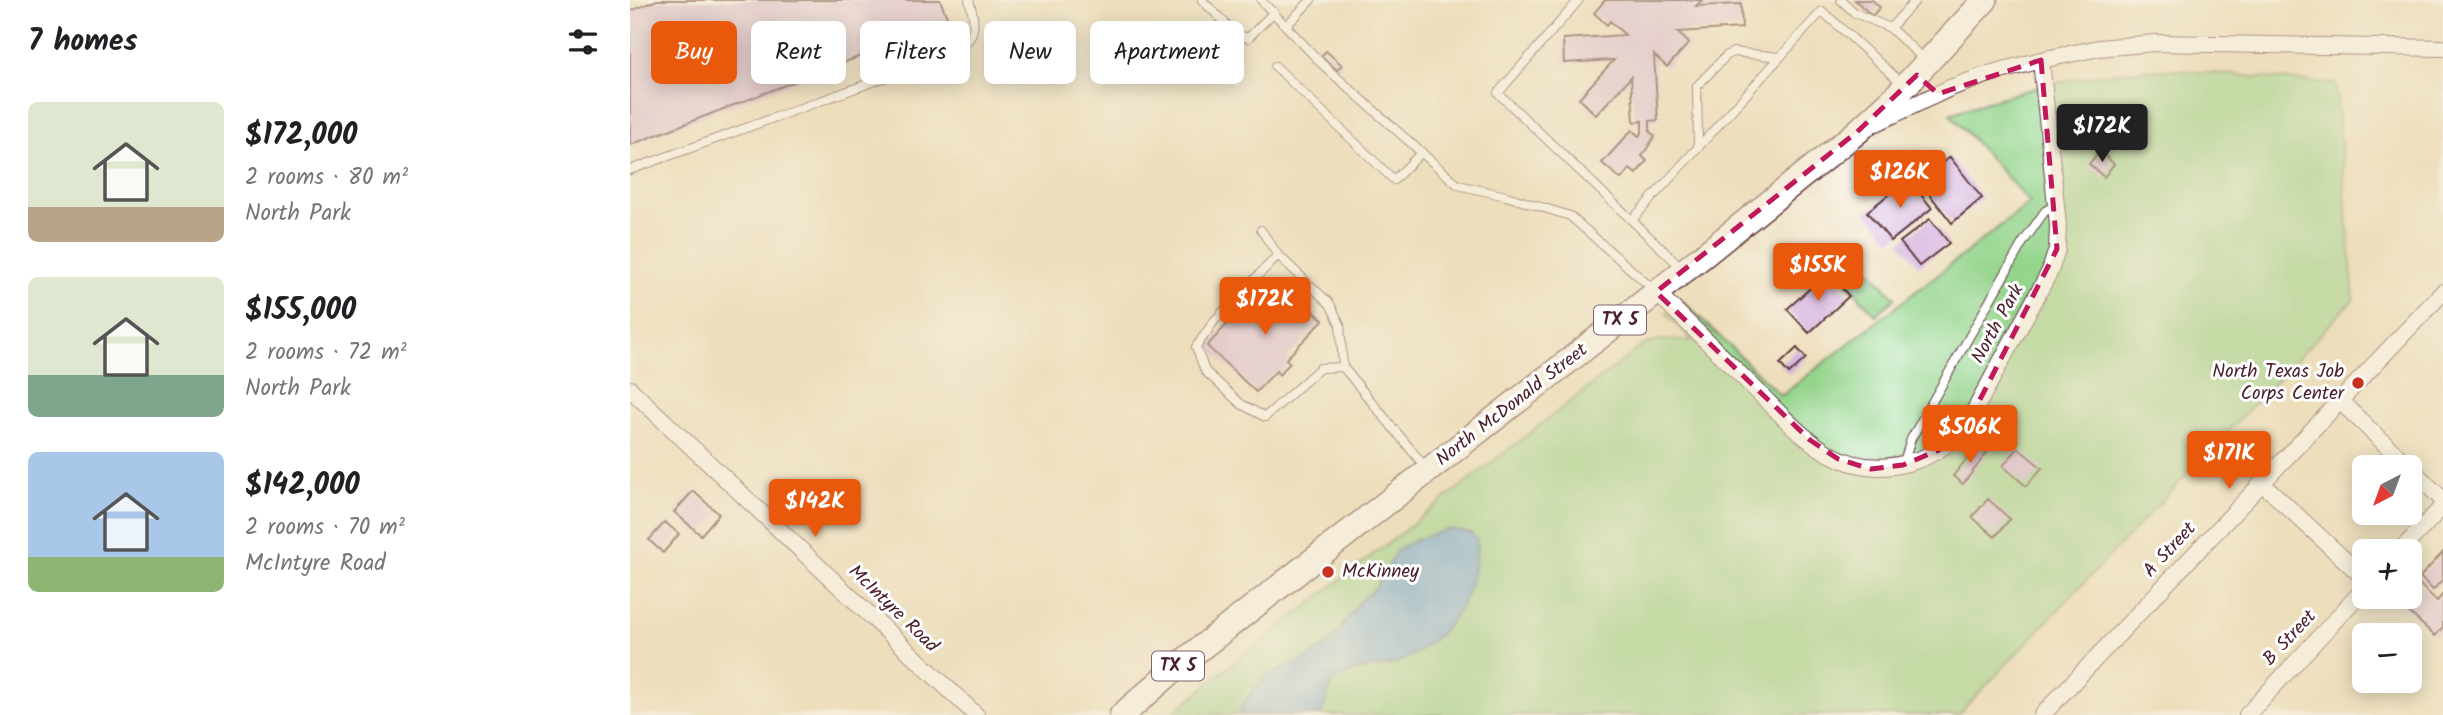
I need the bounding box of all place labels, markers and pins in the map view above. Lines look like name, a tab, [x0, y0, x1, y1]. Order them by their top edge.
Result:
pin: $172K	[2053, 104, 2151, 164]
pin: $126K	[1851, 150, 1949, 210]
pin: $155K	[1769, 244, 1867, 303]
pin: $172K	[1216, 278, 1314, 337]
place label: North Texas Job Corps Center	[2212, 357, 2346, 409]
marker: North Texas Job Corps Center	[2350, 375, 2366, 391]
pin: $506K	[1921, 406, 2019, 465]
pin: $171K	[2180, 432, 2278, 491]
pin: $142K	[766, 480, 864, 539]
place label: McKinney	[1342, 557, 1420, 587]
marker: McKinney	[1320, 564, 1336, 580]

